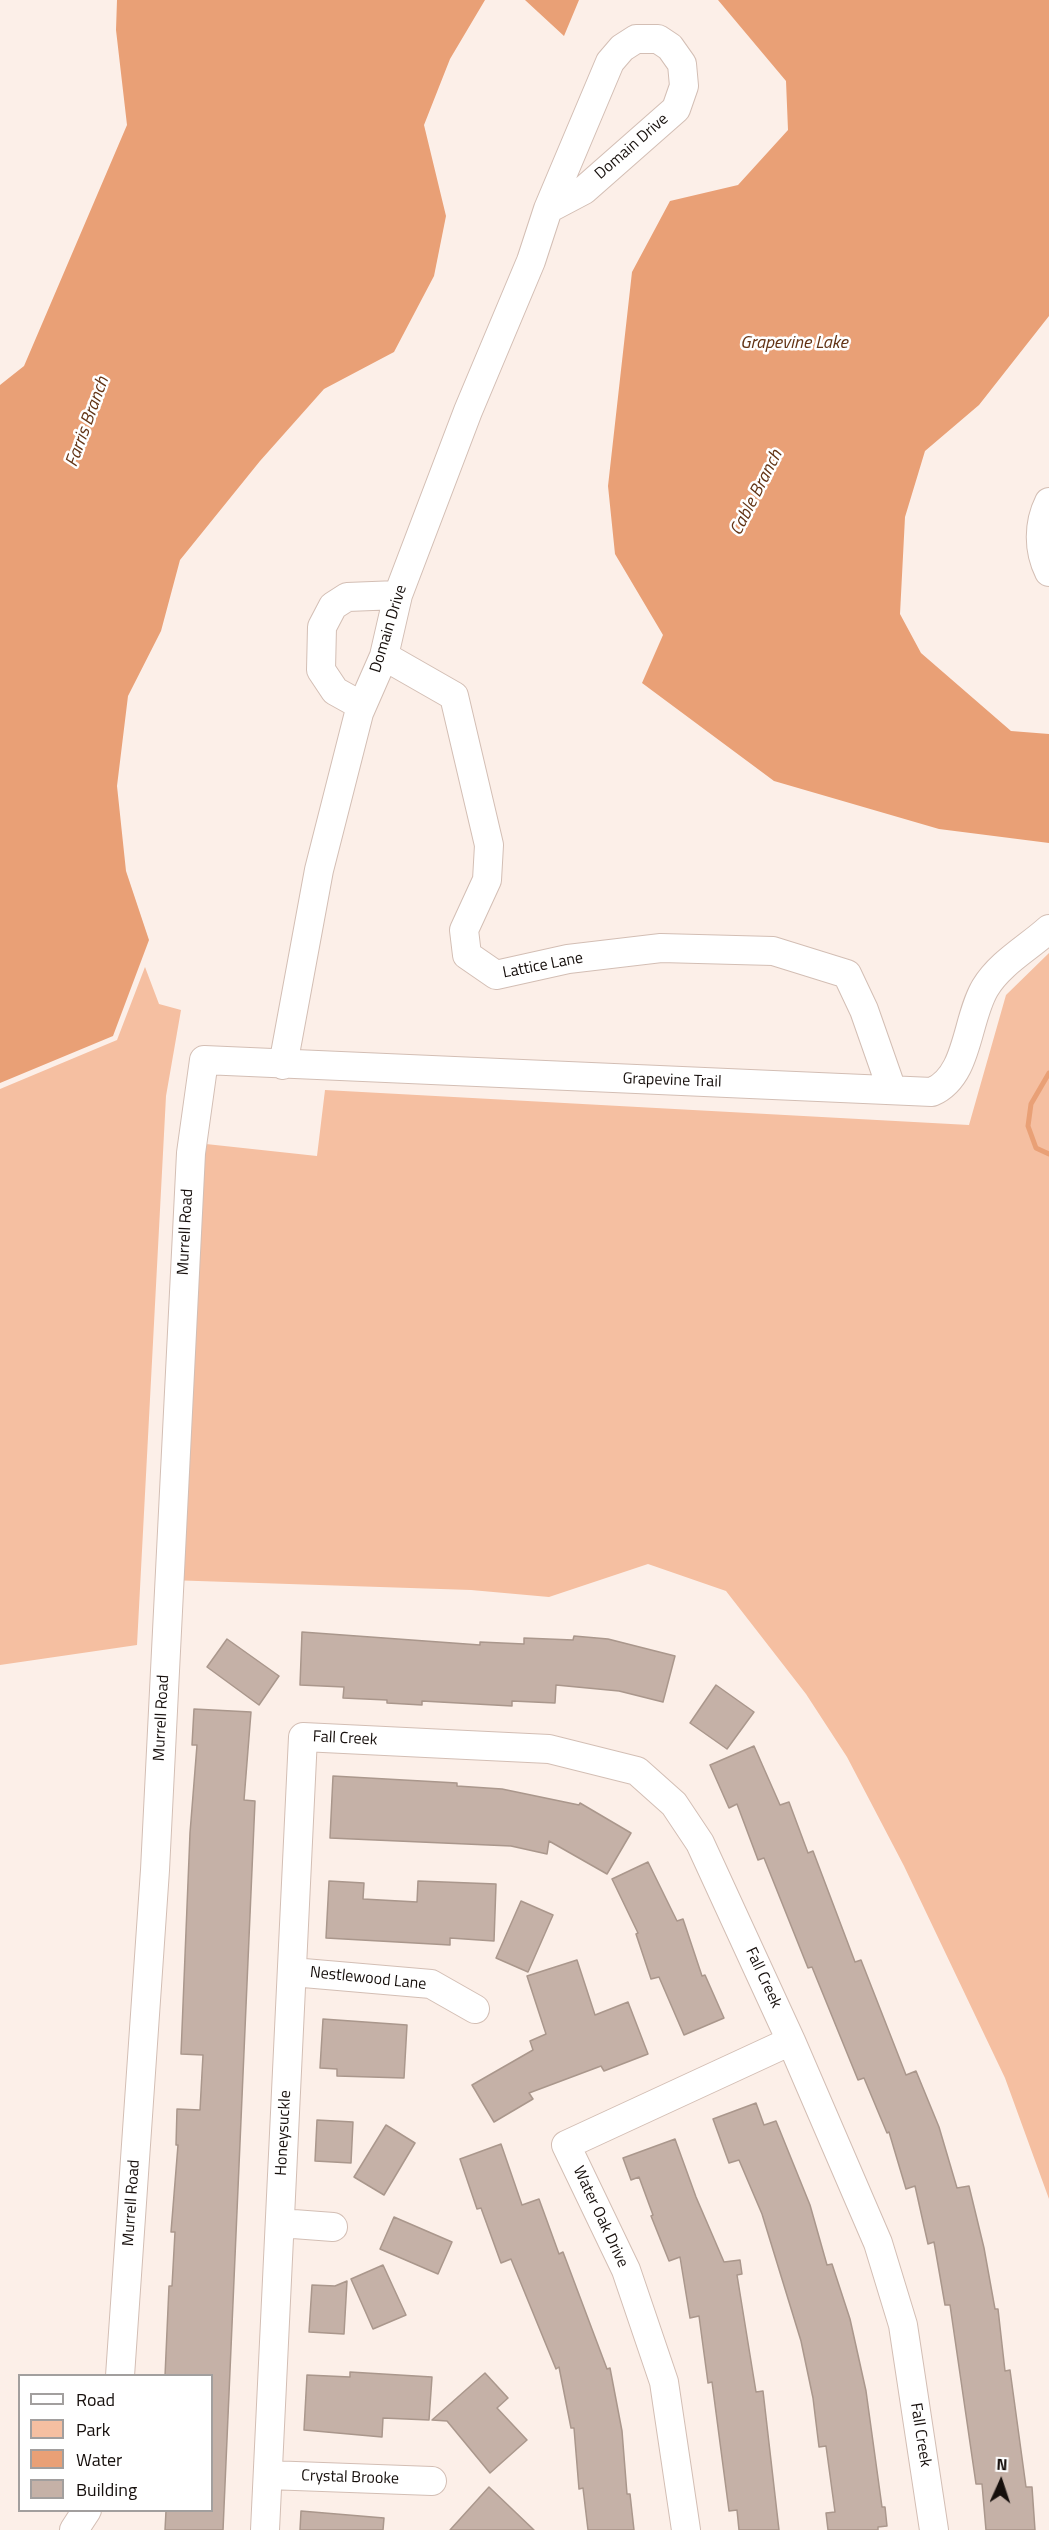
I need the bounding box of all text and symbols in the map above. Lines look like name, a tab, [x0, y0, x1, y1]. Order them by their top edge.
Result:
street label: Domain Drive	[591, 110, 673, 184]
water label: Grapevine Lake	[740, 333, 848, 355]
water label: Farris Branch	[62, 374, 114, 470]
water label: Cable Branch	[726, 447, 788, 539]
street label: Domain Drive	[367, 583, 411, 675]
street label: Lattice Lane	[501, 949, 585, 983]
street label: Grapevine Trail	[622, 1070, 722, 1092]
street label: Murrell Road	[174, 1188, 198, 1276]
street label: Murrell Road	[150, 1674, 174, 1762]
street label: Fall Creek	[312, 1728, 378, 1750]
street label: Fall Creek	[741, 1945, 785, 2011]
street label: Nestlewood Lane	[309, 1963, 427, 1995]
street label: Honeysuckle	[272, 2090, 296, 2176]
street label: Murrell Road	[119, 2159, 145, 2247]
street label: Water Oak Drive	[568, 2163, 632, 2271]
legend	[18, 2374, 213, 2512]
text: Road	[76, 2386, 115, 2413]
street label: Fall Creek	[905, 2402, 935, 2468]
text: Park	[76, 2416, 110, 2443]
text: Water	[76, 2446, 122, 2473]
north arrow	[971, 2452, 1031, 2512]
text: N	[996, 2452, 1008, 2476]
street label: Crystal Brooke	[301, 2467, 399, 2489]
text: Building	[76, 2476, 137, 2503]

